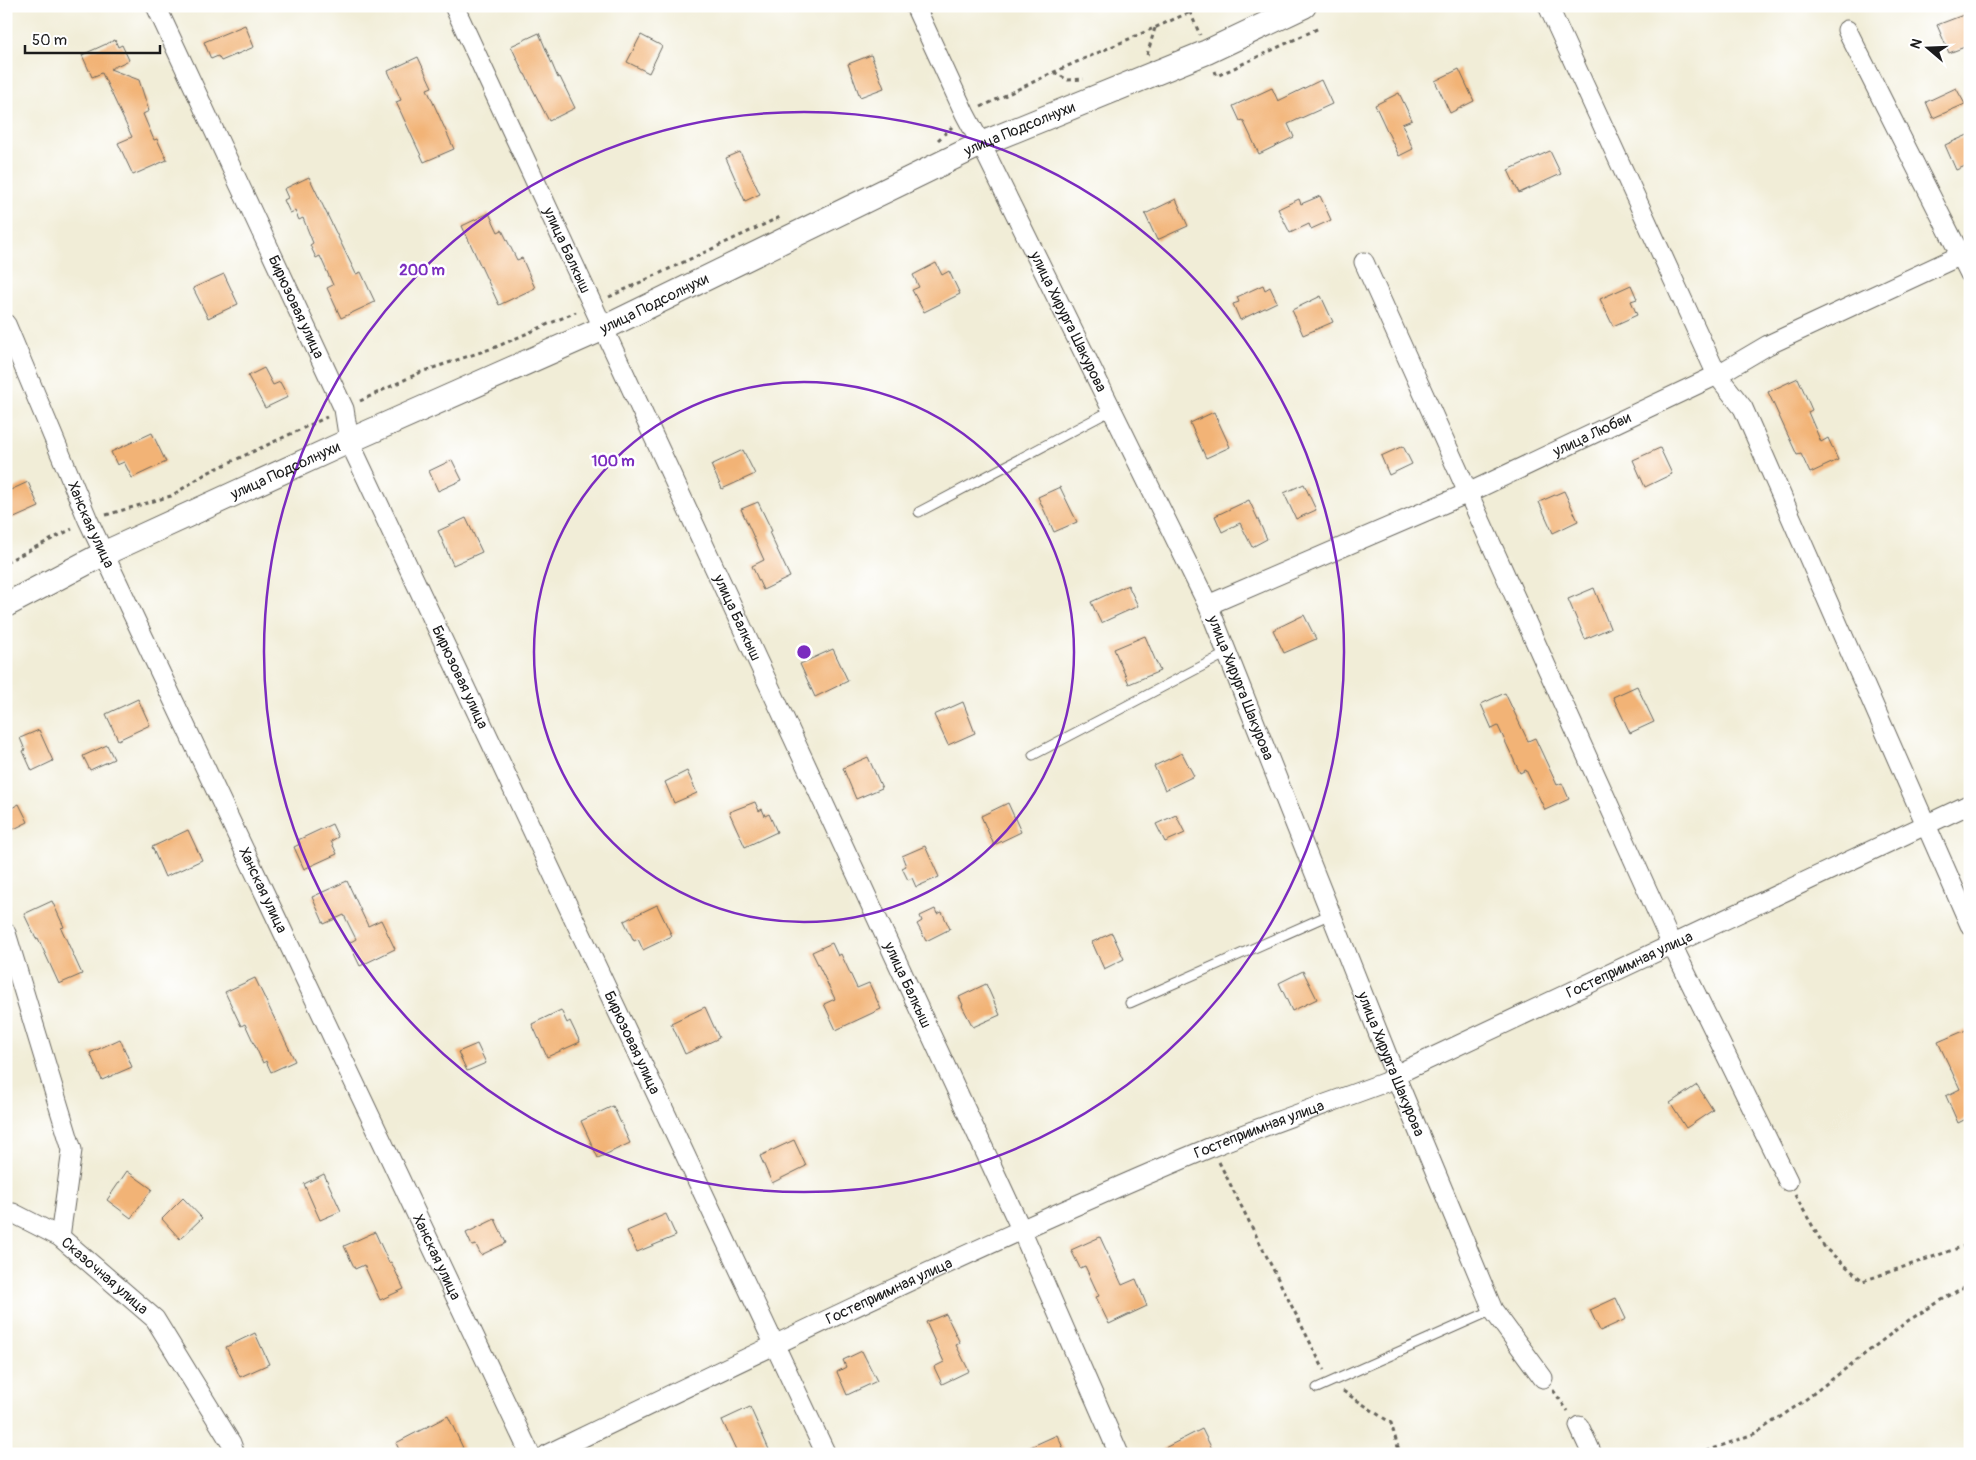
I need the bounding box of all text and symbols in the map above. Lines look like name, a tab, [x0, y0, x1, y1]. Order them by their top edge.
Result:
scale bar	[25, 22, 160, 54]
north arrow	[1904, 22, 1954, 72]
text: 50 m	[32, 31, 67, 50]
text: N	[1907, 37, 1926, 51]
street label: улица Подсолнухи	[960, 97, 1078, 161]
street label: улица Балкыш	[539, 203, 595, 296]
street label: улица Хирурга Шакурова	[1025, 247, 1111, 395]
street label: Бирюзовая улица	[264, 252, 329, 362]
text: 200 m	[399, 261, 445, 280]
street label: улица Подсолнухи	[596, 269, 712, 338]
street label: улица Любви	[1549, 408, 1634, 461]
street label: улица Подсолнухи	[226, 437, 343, 504]
text: 100 m	[592, 452, 634, 471]
street label: Ханская улица	[64, 479, 119, 571]
street label: улица Балкыш	[709, 571, 766, 663]
street label: улица Хирурга Шакурова	[1203, 612, 1278, 763]
street label: Бирюзовая улица	[428, 622, 493, 732]
centre of rings	[795, 643, 813, 661]
street label: Ханская улица	[235, 844, 292, 936]
street label: Гостеприимная улица	[1563, 927, 1696, 1002]
street label: улица Балкыш	[879, 938, 936, 1031]
street label: Бирюзовая улица	[600, 988, 665, 1097]
street label: улица Хирурга Шакурова	[1353, 988, 1429, 1139]
street label: Гостеприимная улица	[1191, 1096, 1327, 1163]
street label: Ханская улица	[408, 1211, 465, 1303]
street label: Сказочная улица	[57, 1233, 152, 1318]
street label: Гостеприимная улица	[823, 1253, 955, 1329]

